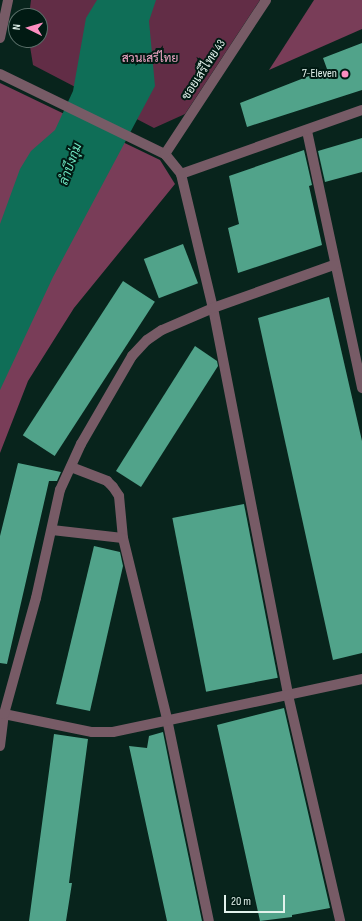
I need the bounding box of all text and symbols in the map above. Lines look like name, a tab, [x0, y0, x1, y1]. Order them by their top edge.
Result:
north arrow	[8, 8, 48, 48]
text: N	[10, 24, 23, 30]
street label: ซอยเสรีไทย 43	[179, 37, 229, 103]
park label: สวนเสรีไทย	[122, 52, 178, 66]
place label: 7-Eleven	[302, 67, 337, 81]
marker: 7-Eleven	[340, 69, 350, 79]
water label: ลำบึงกุ่ม	[56, 141, 86, 187]
scale bar	[226, 887, 287, 913]
text: 20 m	[231, 894, 251, 909]

